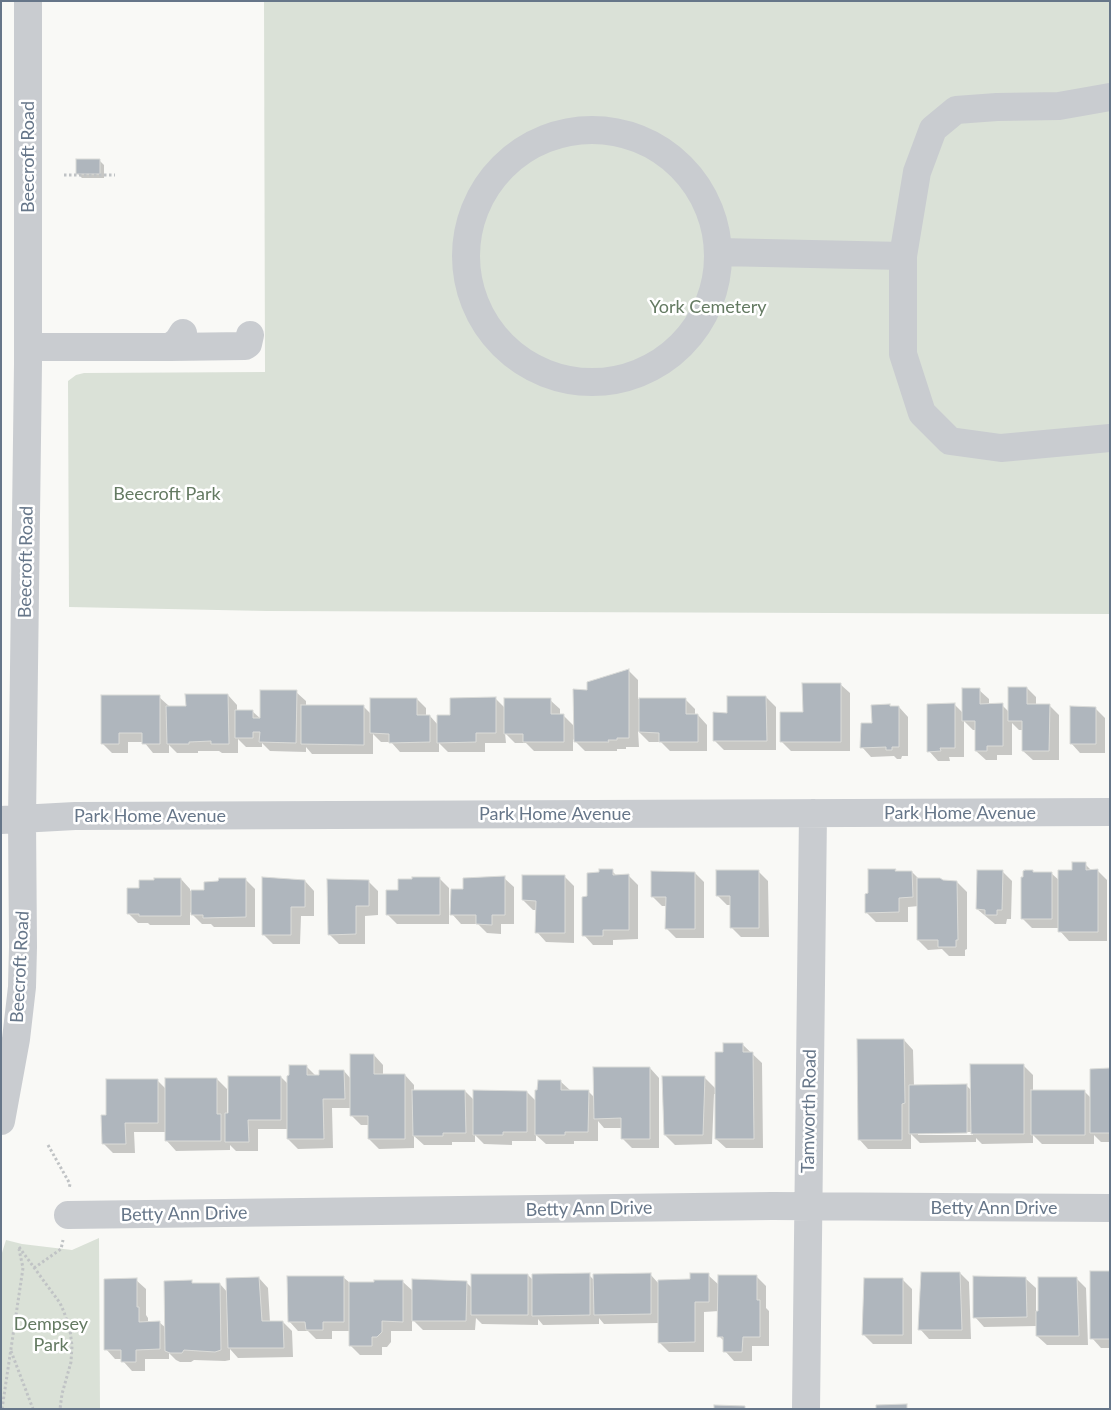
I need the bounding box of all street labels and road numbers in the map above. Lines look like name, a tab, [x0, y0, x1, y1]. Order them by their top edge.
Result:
street label: Beecroft Road	[17, 101, 39, 213]
street label: Beecroft Road	[14, 506, 38, 618]
street label: Park Home Avenue	[884, 802, 1036, 824]
street label: Park Home Avenue	[479, 803, 631, 825]
street label: Park Home Avenue	[74, 805, 226, 827]
street label: Beecroft Road	[6, 910, 34, 1024]
street label: Tamworth Road	[797, 1049, 821, 1173]
street label: Betty Ann Drive	[525, 1197, 653, 1221]
street label: Betty Ann Drive	[931, 1197, 1057, 1219]
street label: Betty Ann Drive	[120, 1202, 248, 1226]

